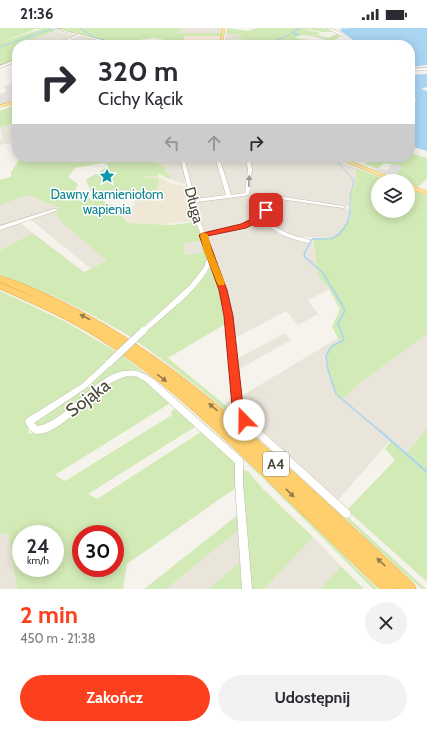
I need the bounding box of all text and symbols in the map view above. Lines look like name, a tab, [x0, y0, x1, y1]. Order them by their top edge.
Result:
text: 21:36	[20, 5, 53, 23]
text: 320 m	[98, 54, 178, 88]
icon: right	[32, 56, 84, 108]
text: Cichy Kącik	[98, 88, 183, 110]
icon: left	[161, 132, 183, 154]
icon: ahead	[203, 132, 225, 154]
icon: right	[245, 132, 267, 154]
place icon: Dawny kamieniołom wapienia	[98, 167, 116, 185]
map controls	[371, 174, 415, 218]
button: layers	[371, 174, 415, 218]
one-way arrow	[245, 175, 252, 187]
street label: Długa	[181, 185, 208, 226]
place label: Dawny kamieniołom wapienia	[50, 186, 164, 217]
pin	[249, 193, 283, 227]
icon: arrive	[255, 199, 277, 221]
one-way arrow	[79, 313, 91, 320]
street label: Sojąka	[62, 374, 115, 422]
one-way arrow	[157, 374, 168, 382]
position arrow	[223, 399, 265, 441]
one-way arrow	[208, 403, 219, 412]
road number: A4	[263, 452, 289, 476]
one-way arrow	[285, 488, 295, 498]
speed limit sign: 30	[72, 525, 124, 577]
text: 24	[27, 534, 50, 558]
text: km/h	[27, 554, 49, 567]
one-way arrow	[375, 558, 386, 567]
text: 2 min	[20, 600, 78, 629]
button: close	[365, 602, 407, 644]
text: 450 m · 21:38	[20, 630, 96, 646]
button: Zakończ	[20, 675, 210, 721]
button: Udostępnij	[218, 675, 407, 721]

